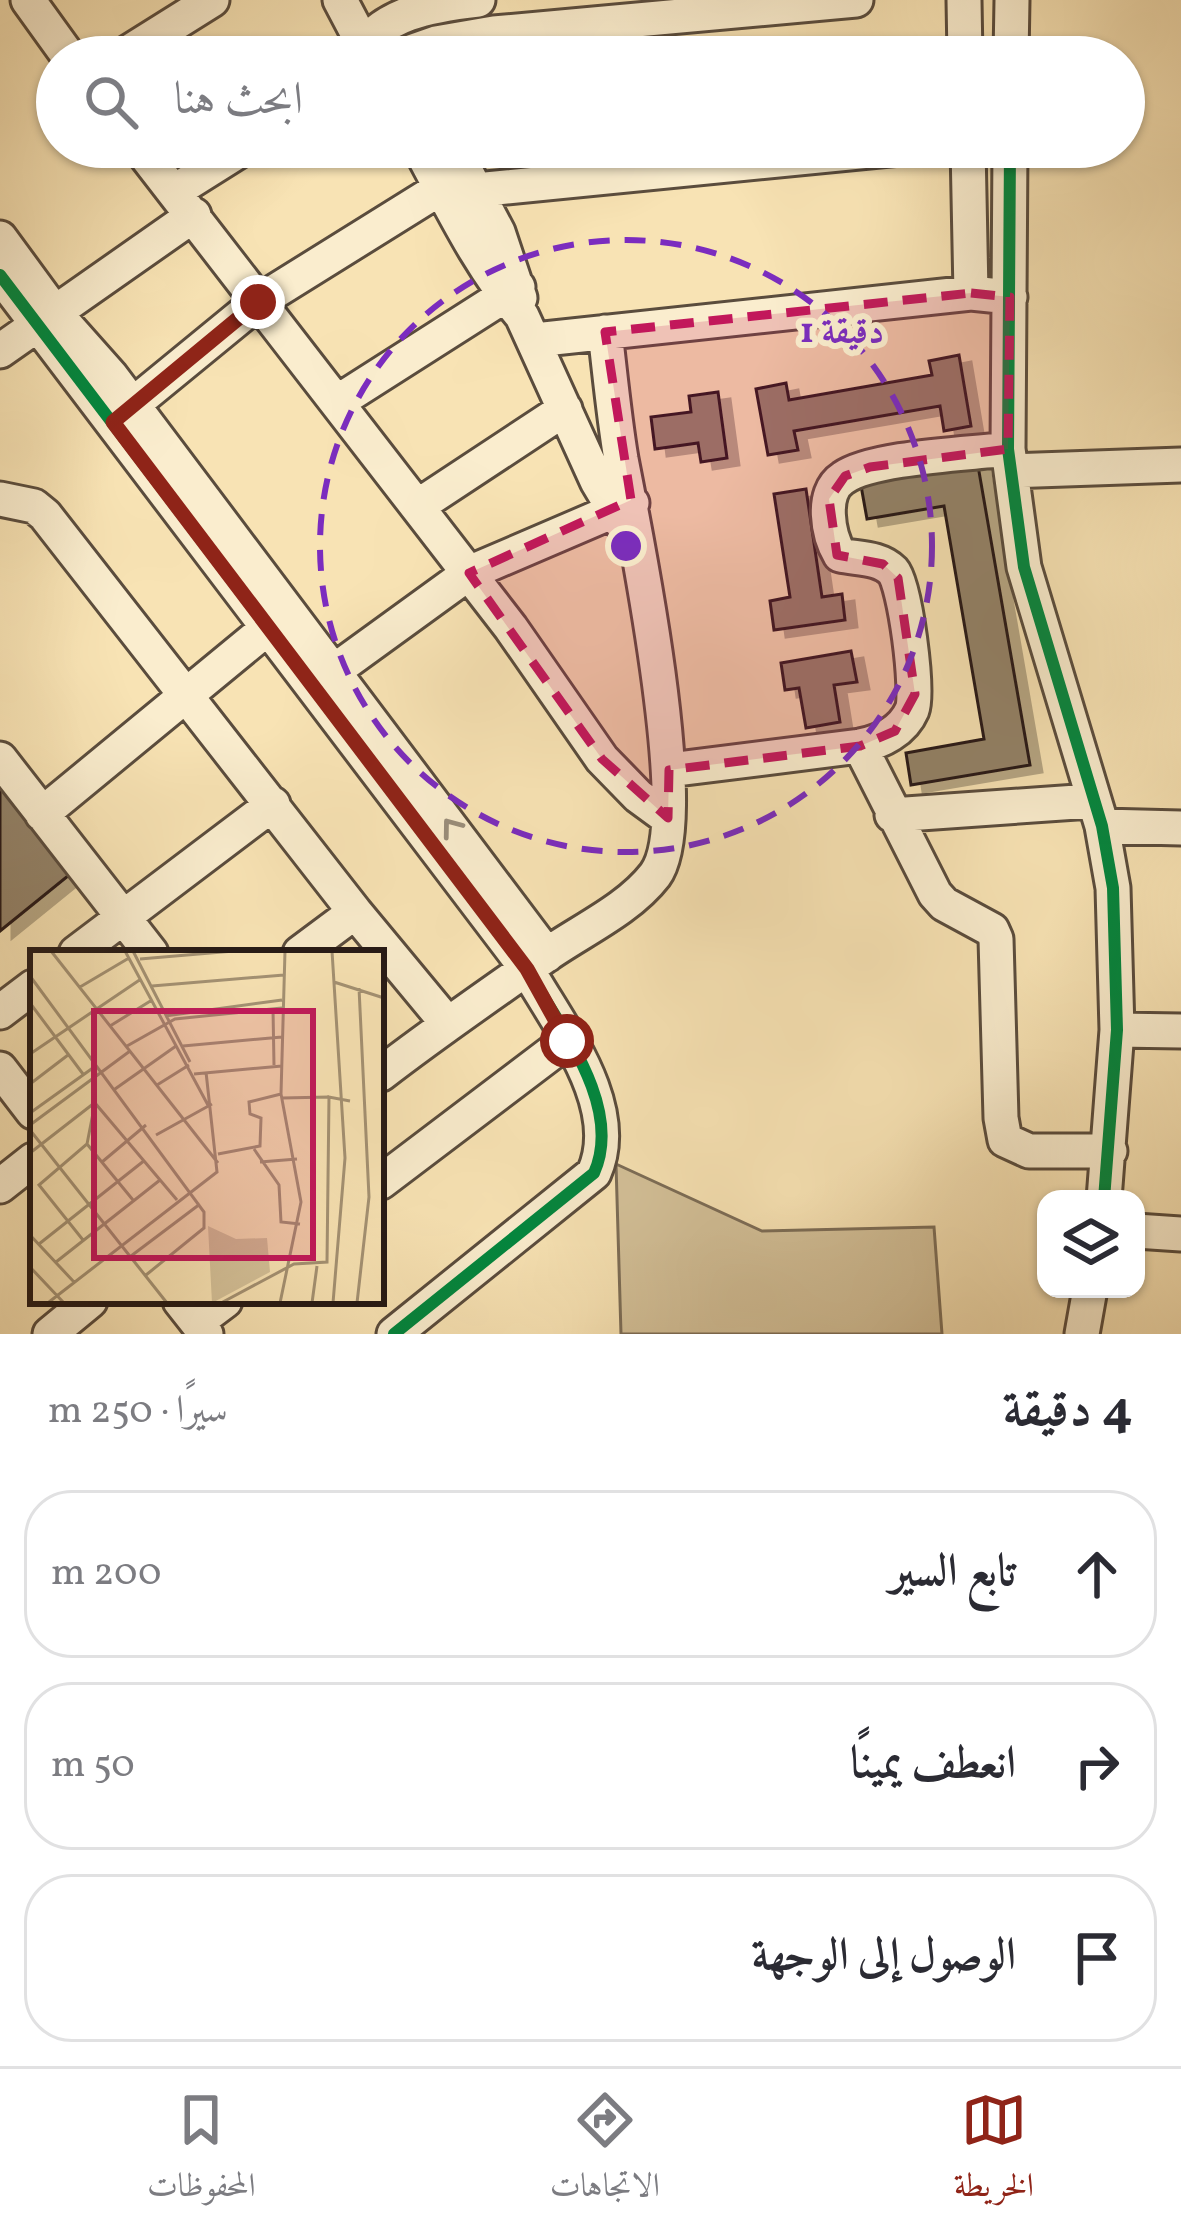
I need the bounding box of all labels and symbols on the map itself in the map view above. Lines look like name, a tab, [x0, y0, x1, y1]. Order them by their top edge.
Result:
route end	[231, 275, 285, 329]
text: 1 دقيقة	[800, 308, 884, 358]
centre of rings	[605, 525, 647, 567]
one-way arrow	[444, 819, 466, 841]
inset map	[30, 950, 384, 1304]
route start	[540, 1014, 594, 1068]

